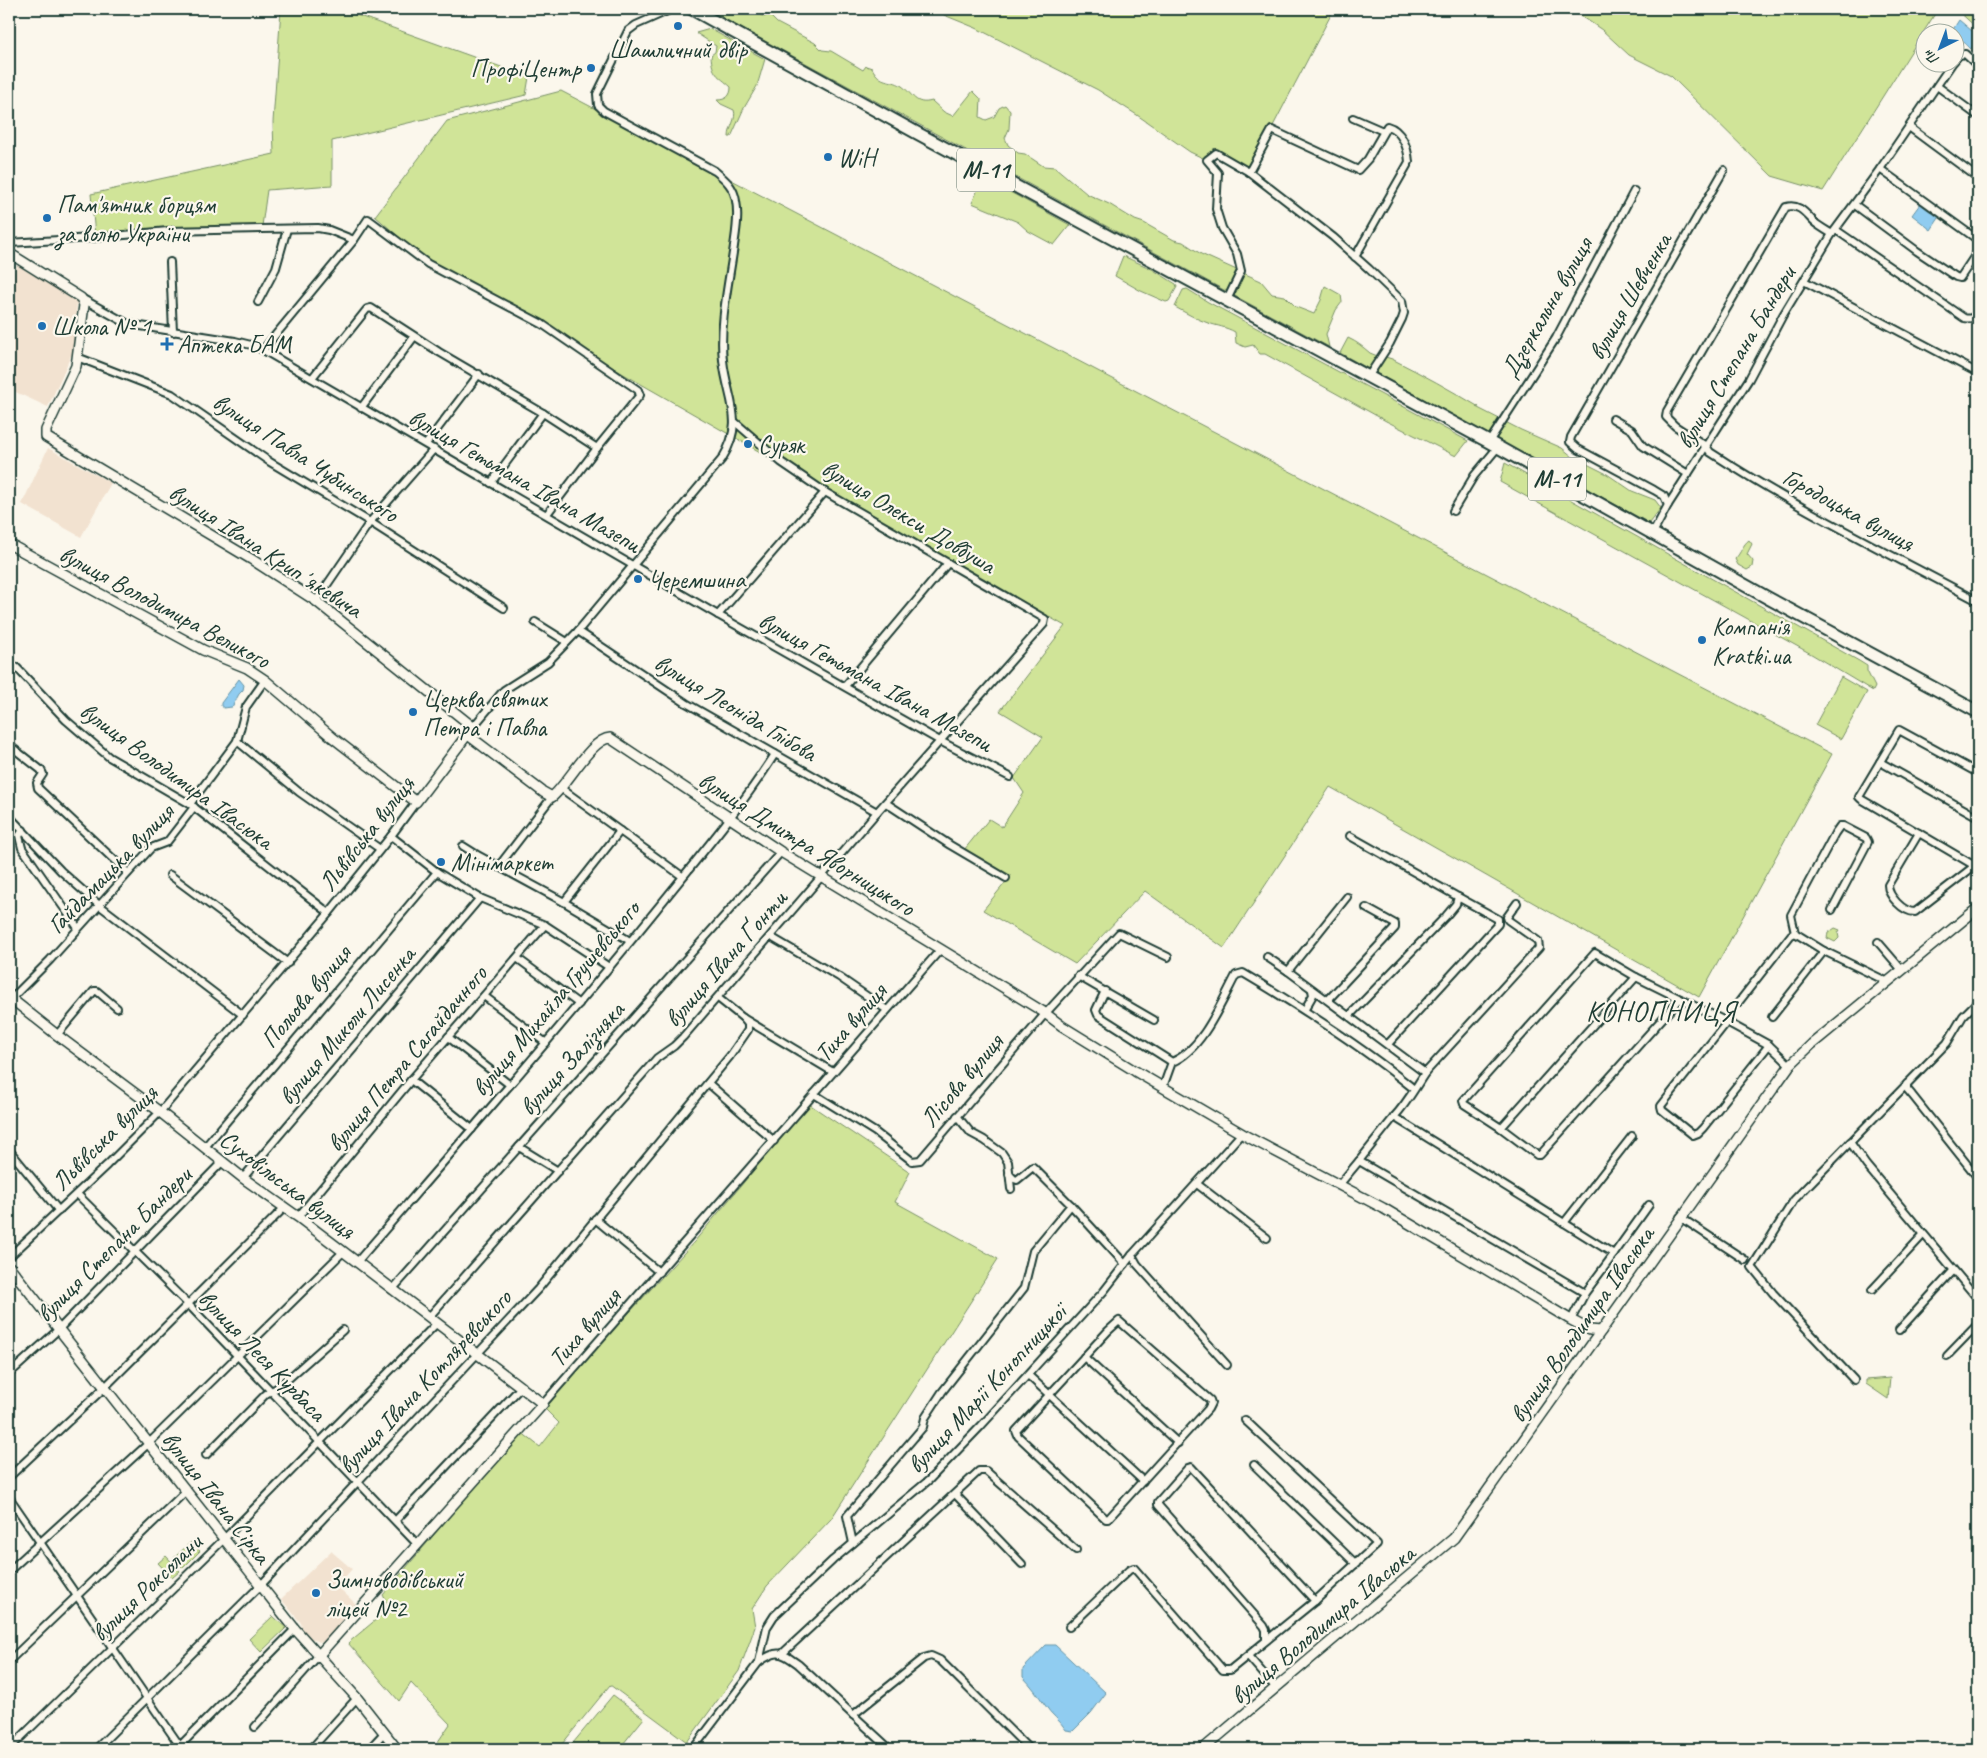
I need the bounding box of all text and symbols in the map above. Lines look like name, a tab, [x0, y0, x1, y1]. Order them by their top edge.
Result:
marker: Шашличний двір	[672, 20, 684, 32]
north arrow	[1914, 22, 1964, 72]
place label: Шашличний двір	[609, 34, 749, 66]
text: Пн	[1920, 46, 1943, 69]
place label: ПрофіЦентр	[471, 53, 583, 85]
marker: ПрофіЦентр	[585, 62, 597, 74]
place label: WiH	[838, 142, 879, 174]
road number: М-11	[957, 148, 1015, 192]
marker: WiH	[822, 151, 834, 163]
place label: Пам'ятник борцям за волю України	[54, 189, 216, 251]
marker: Пам'ятник борцям за волю України	[41, 212, 53, 224]
street label: вулиця Шевченка	[1581, 225, 1680, 366]
street label: Дзеркальна вулиця	[1494, 230, 1602, 384]
street label: вулиця Степана Бандери	[1669, 259, 1804, 455]
place label: Школа № 1	[52, 311, 153, 343]
marker: Школа № 1	[36, 320, 48, 332]
place label: Аптека БАМ	[177, 329, 293, 361]
marker: Аптека БАМ	[161, 338, 173, 350]
street label: вулиця Павла Чубинського	[207, 386, 405, 530]
street label: вулиця Гетьмана Івана Мазепи	[403, 401, 648, 561]
place label: Суряк	[758, 429, 806, 461]
marker: Суряк	[742, 438, 754, 450]
street label: вулиця Олекси Довбуша	[816, 452, 1003, 582]
road number: М-11	[1528, 458, 1586, 500]
street label: Городоцька вулиця	[1777, 461, 1921, 560]
street label: вулиця Івана Крипʼякевича	[163, 476, 370, 626]
street label: вулиця Володимира Великого	[54, 538, 276, 676]
place label: Черемшина	[648, 564, 747, 596]
marker: Черемшина	[632, 573, 644, 585]
street label: вулиця Гетьмана Івана Мазепи	[753, 604, 1000, 760]
place label: Компанія Kratki.ua	[1712, 611, 1793, 672]
marker: Компанія Kratki.ua	[1696, 634, 1708, 646]
street label: вулиця Леоніда Глібова	[648, 647, 824, 770]
place label: Церква святих Петра і Павла	[423, 683, 549, 744]
street label: вулиця Володимира Івасюка	[73, 695, 282, 859]
marker: Церква святих Петра і Павла	[407, 706, 419, 718]
street label: вулиця Дмитра Яворницького	[692, 764, 922, 924]
street label: Львівська вулиця	[312, 769, 422, 898]
street label: Гайдамацька вулиця	[41, 795, 183, 941]
place label: Мінімаркет	[451, 847, 555, 879]
marker: Мінімаркет	[435, 856, 447, 868]
street label: вулиця Івана Ґонти	[657, 882, 796, 1034]
street label: вулиця Михайла Грушевського	[464, 892, 649, 1103]
street label: Польова вулиця	[253, 937, 360, 1055]
street label: вулиця Миколи Лисенка	[271, 938, 424, 1112]
street label: вулиця Петра Сагайдачного	[319, 958, 495, 1158]
street label: Тиха вулиця	[808, 975, 895, 1069]
street label: вулиця Залізняка	[512, 993, 634, 1123]
district label: КОНОПНИЦЯ	[1586, 994, 1740, 1029]
street label: Лісова вулиця	[913, 1026, 1012, 1134]
street label: Львівська вулиця	[45, 1077, 165, 1198]
street label: Суховільська вулиця	[213, 1123, 362, 1247]
street label: вулиця Степана Бандери	[29, 1159, 200, 1329]
street label: вулиця Володимира Івасюка	[1502, 1218, 1663, 1429]
street label: Тиха вулиця	[542, 1280, 629, 1374]
street label: вулиця Івана Котляревського	[331, 1282, 519, 1481]
street label: вулиця Леся Курбаса	[191, 1283, 335, 1430]
street label: вулиця Марії Конопницької	[900, 1294, 1077, 1480]
street label: вулиця Івана Сірка	[154, 1425, 279, 1572]
street label: вулиця Роксолани	[84, 1526, 210, 1649]
street label: вулиця Володимира Івасюка	[1224, 1536, 1424, 1712]
place label: Зимноводівський ліцей №2	[326, 1564, 465, 1625]
marker: Зимноводівський ліцей №2	[310, 1587, 322, 1599]

